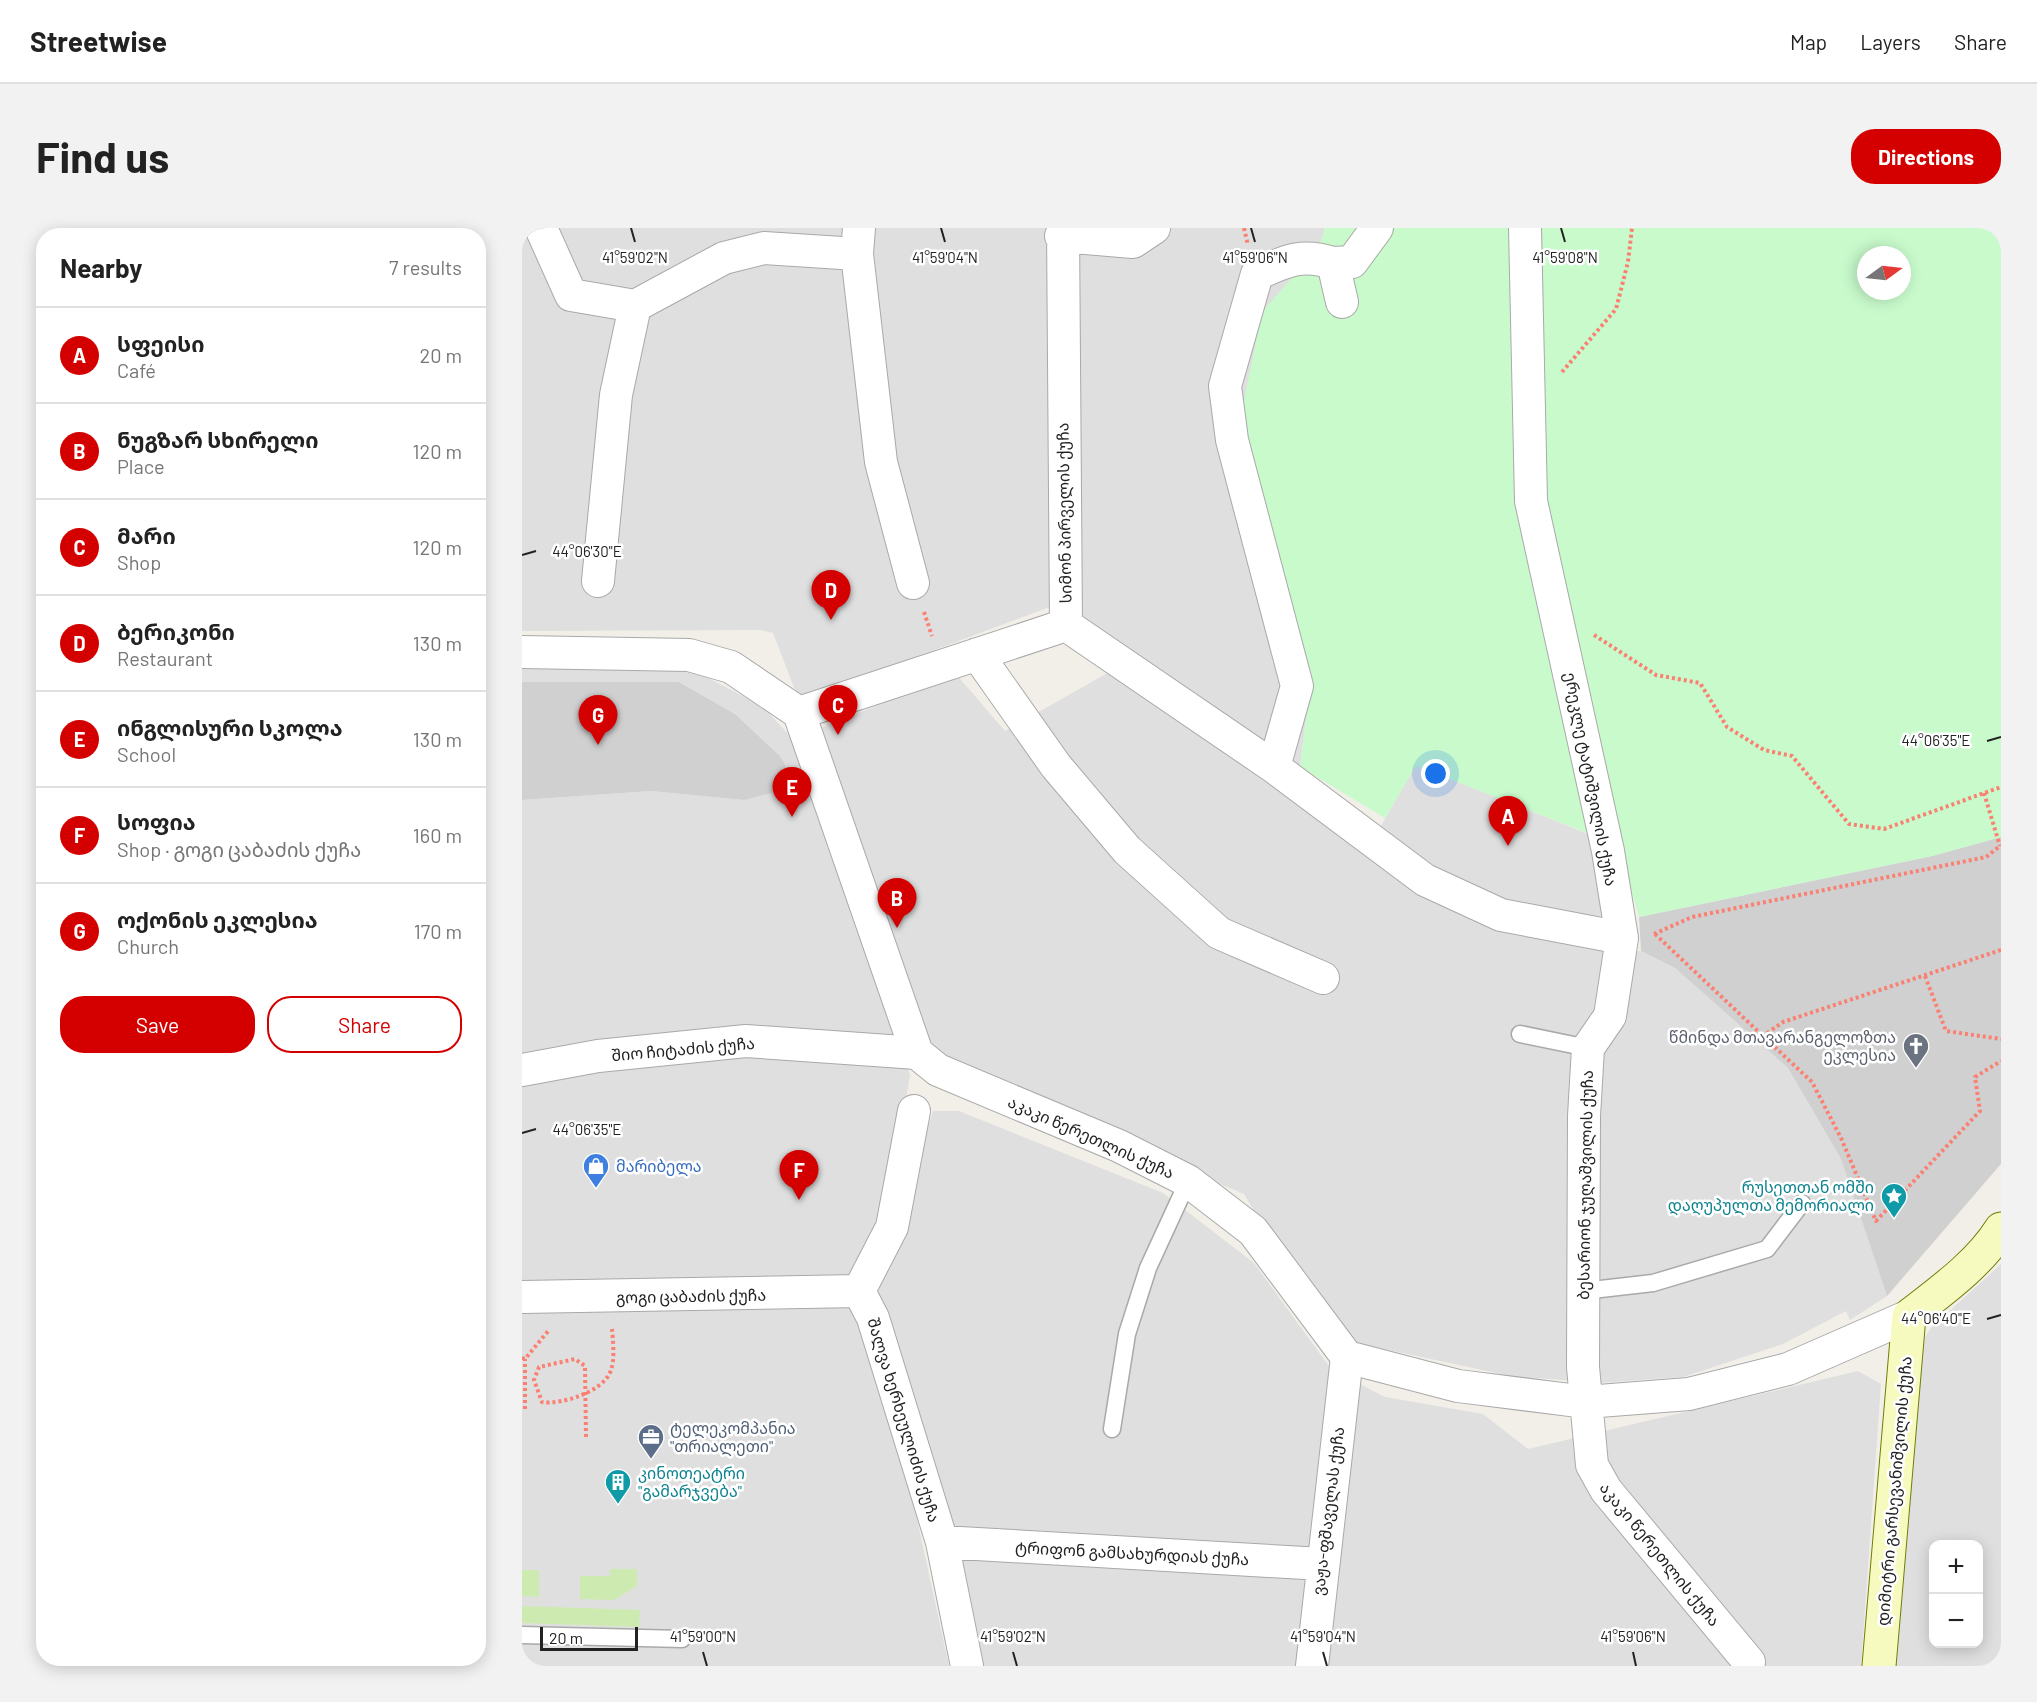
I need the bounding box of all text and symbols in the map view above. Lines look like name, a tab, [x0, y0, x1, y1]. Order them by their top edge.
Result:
text: Streetwise	[30, 24, 167, 58]
text: Map	[1790, 29, 1827, 54]
text: Layers	[1860, 29, 1921, 54]
text: Share	[1954, 29, 2007, 54]
button: Directions	[1851, 129, 2001, 184]
text: Find us	[36, 131, 169, 181]
north arrow	[1857, 246, 1911, 300]
text: 41°59'02"N	[602, 248, 668, 266]
text: 41°59'04"N	[912, 248, 978, 266]
text: 41°59'06"N	[1222, 248, 1288, 266]
text: 41°59'08"N	[1532, 248, 1598, 266]
text: Nearby	[60, 252, 142, 283]
text: 7 results	[389, 255, 462, 279]
text: სფეისი	[117, 330, 205, 356]
text: A	[73, 343, 86, 367]
text: 20 m	[419, 343, 462, 367]
text: Café	[117, 358, 156, 382]
street label: სიმონ პირველის ქუჩა	[1052, 422, 1077, 604]
text: ნუგზარ სხირელი	[117, 426, 319, 452]
text: B	[73, 439, 86, 463]
text: 120 m	[412, 439, 462, 463]
text: Place	[117, 454, 165, 478]
text: მარი	[117, 522, 176, 548]
text: C	[73, 535, 86, 559]
text: 120 m	[412, 535, 462, 559]
text: 44°06'30"E	[552, 542, 622, 560]
text: Shop	[117, 550, 161, 574]
pin: D	[812, 570, 850, 620]
text: ბერიკონი	[117, 618, 235, 644]
text: D	[73, 631, 86, 655]
text: 130 m	[413, 631, 462, 655]
text: Restaurant	[117, 646, 213, 670]
street label: ერეკლე ტატიშვილის ქუჩა	[1559, 670, 1622, 888]
pin: C	[818, 686, 858, 735]
pin: G	[578, 696, 618, 745]
text: ინგლისური სკოლა	[117, 714, 343, 740]
text: E	[74, 727, 85, 751]
text: 130 m	[413, 727, 462, 751]
text: 44°06'35"E	[1902, 731, 1970, 749]
text: School	[117, 742, 176, 766]
your location	[1421, 759, 1450, 788]
pin: E	[772, 768, 812, 817]
pin: A	[1488, 796, 1528, 846]
text: სოფია	[117, 808, 196, 834]
text: F	[74, 823, 85, 847]
text: 160 m	[413, 823, 462, 847]
text: Shop · გოგი ცაბაძის ქუჩა	[117, 837, 361, 861]
pin: B	[878, 878, 916, 928]
text: ოქონის ეკლესია	[117, 906, 318, 932]
text: G	[73, 919, 86, 943]
text: 170 m	[414, 919, 462, 943]
text: Church	[117, 934, 179, 958]
button: Save	[60, 996, 255, 1053]
button: Share	[267, 996, 462, 1053]
place label: წმინდა მთავარანგელოზთა ეკლესია	[1669, 1027, 1896, 1066]
church icon: წმინდა მთავარანგელოზთა ეკლესია	[1901, 1031, 1931, 1069]
street label: შიო ჩიტაძის ქუჩა	[610, 1033, 756, 1065]
street label: ბესარიონ ჯუღაშვილის ქუჩა	[1573, 1070, 1598, 1300]
street label: აკაკი წერეთლის ქუჩა	[1004, 1091, 1177, 1184]
text: 44°06'35"E	[553, 1120, 621, 1138]
pin: F	[780, 1150, 818, 1200]
shop icon: მარიბელა	[581, 1151, 611, 1189]
place label: მარიბელა	[616, 1156, 702, 1177]
place label: რუსეთთან ომში დაღუპულთა მემორიალი	[1668, 1177, 1874, 1216]
place icon: რუსეთთან ომში დაღუპულთა მემორიალი	[1879, 1181, 1909, 1219]
street label: გოგი ცაბაძის ქუჩა	[616, 1285, 766, 1307]
text: 44°06'40"E	[1901, 1309, 1971, 1327]
street label: შალვა ხერხეულიძის ქუჩა	[862, 1315, 945, 1525]
street label: დიმიტრი გარსევანიშვილის ქუჩა	[1872, 1355, 1917, 1627]
place label: ტელეკომპანია "თრიალეთი"	[670, 1418, 796, 1457]
office icon: ტელეკომპანია "თრიალეთი"	[636, 1422, 666, 1460]
street label: ვაჟა-ფშაველას ქუჩა	[1308, 1426, 1349, 1597]
place label: კინოთეატრი "გამარჯვება"	[638, 1463, 745, 1501]
building icon: კინოთეატრი "გამარჯვება"	[603, 1467, 633, 1505]
street label: აკაკი წერეთლის ქუჩა	[1595, 1478, 1724, 1631]
street label: ტრიფონ გამსახურდიას ქუჩა	[1014, 1537, 1250, 1570]
map controls	[1929, 1540, 1983, 1648]
button: +	[1929, 1540, 1983, 1594]
button: −	[1929, 1594, 1983, 1648]
scale bar	[540, 1624, 638, 1652]
text: 41°59'00"N	[670, 1627, 736, 1645]
text: 41°59'02"N	[980, 1627, 1046, 1645]
text: 41°59'04"N	[1290, 1627, 1356, 1645]
text: 41°59'06"N	[1600, 1627, 1666, 1645]
text: 20 m	[549, 1628, 583, 1647]

